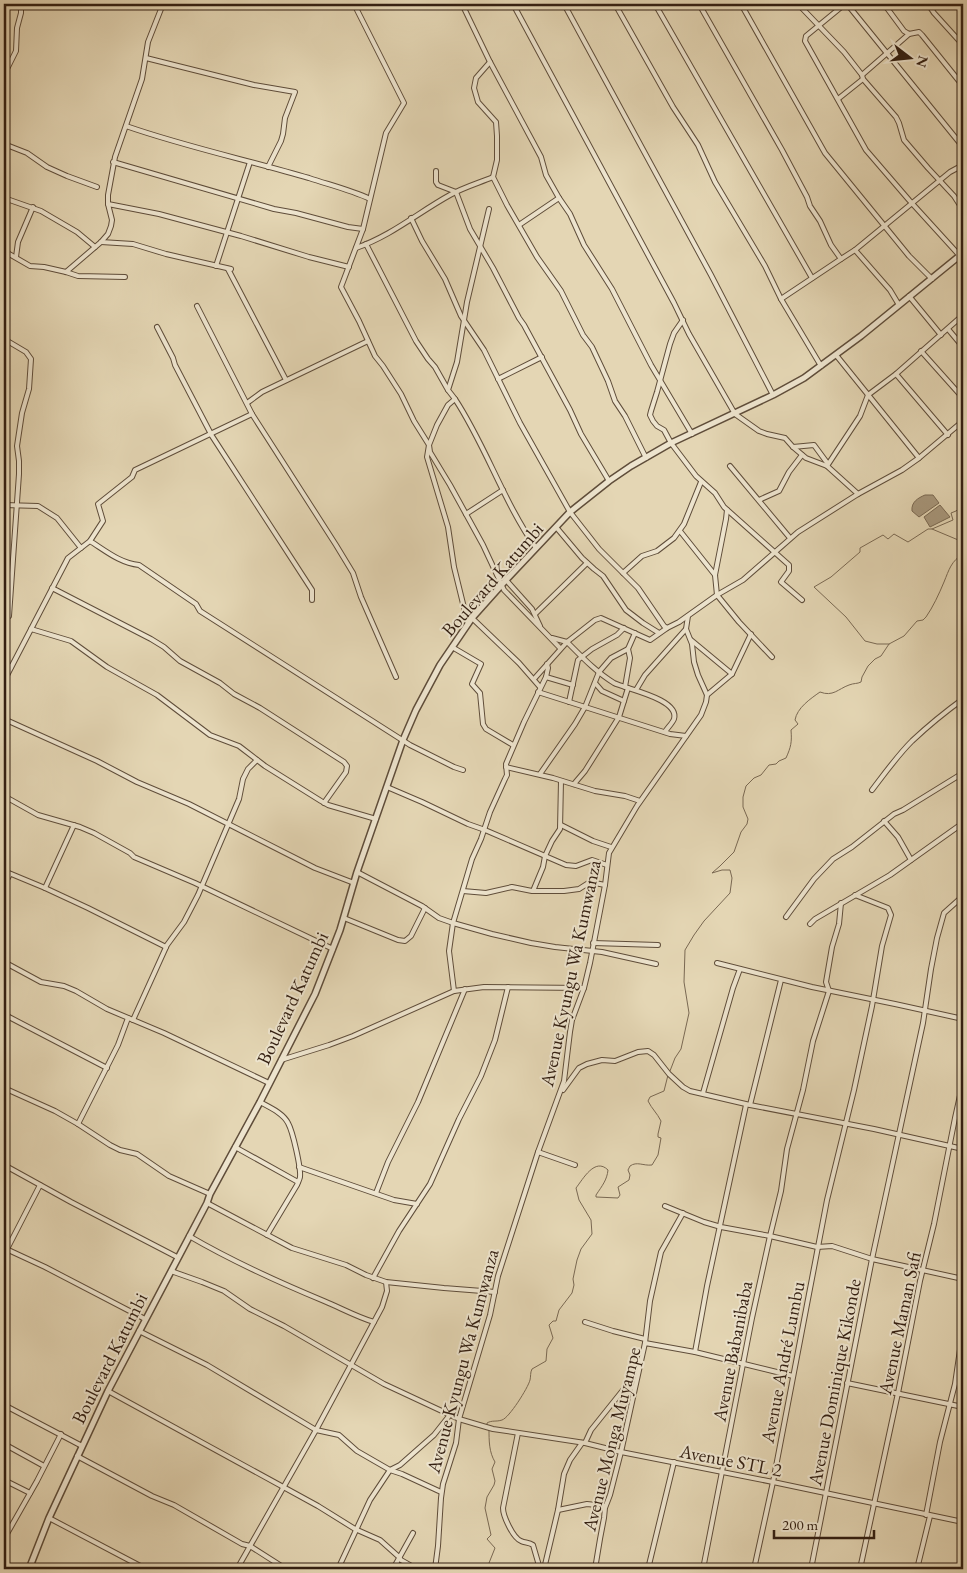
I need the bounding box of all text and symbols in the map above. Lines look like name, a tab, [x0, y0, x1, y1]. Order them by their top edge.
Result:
north arrow	[884, 32, 934, 82]
text: N	[912, 54, 933, 70]
street label: Boulevard Katumbi	[436, 517, 549, 642]
street label: Avenue Kyungu Wa Kumwanza	[534, 857, 607, 1090]
street label: Boulevard Katumbi	[251, 928, 334, 1069]
street label: Avenue Kyungu Wa Kumwanza	[420, 1246, 505, 1477]
street label: Avenue Maman Safi	[872, 1249, 927, 1398]
street label: Avenue Dominique Kikonde	[802, 1276, 867, 1489]
street label: Avenue Babanibaba	[706, 1278, 758, 1425]
street label: Avenue André Lumbu	[754, 1279, 810, 1446]
street label: Boulevard Katumbi	[66, 1288, 153, 1428]
street label: Avenue Monga Muyampe	[576, 1344, 646, 1535]
street label: Avenue STL 2	[677, 1438, 784, 1483]
scale bar	[774, 1508, 874, 1540]
text: 200 m	[782, 1515, 819, 1534]

